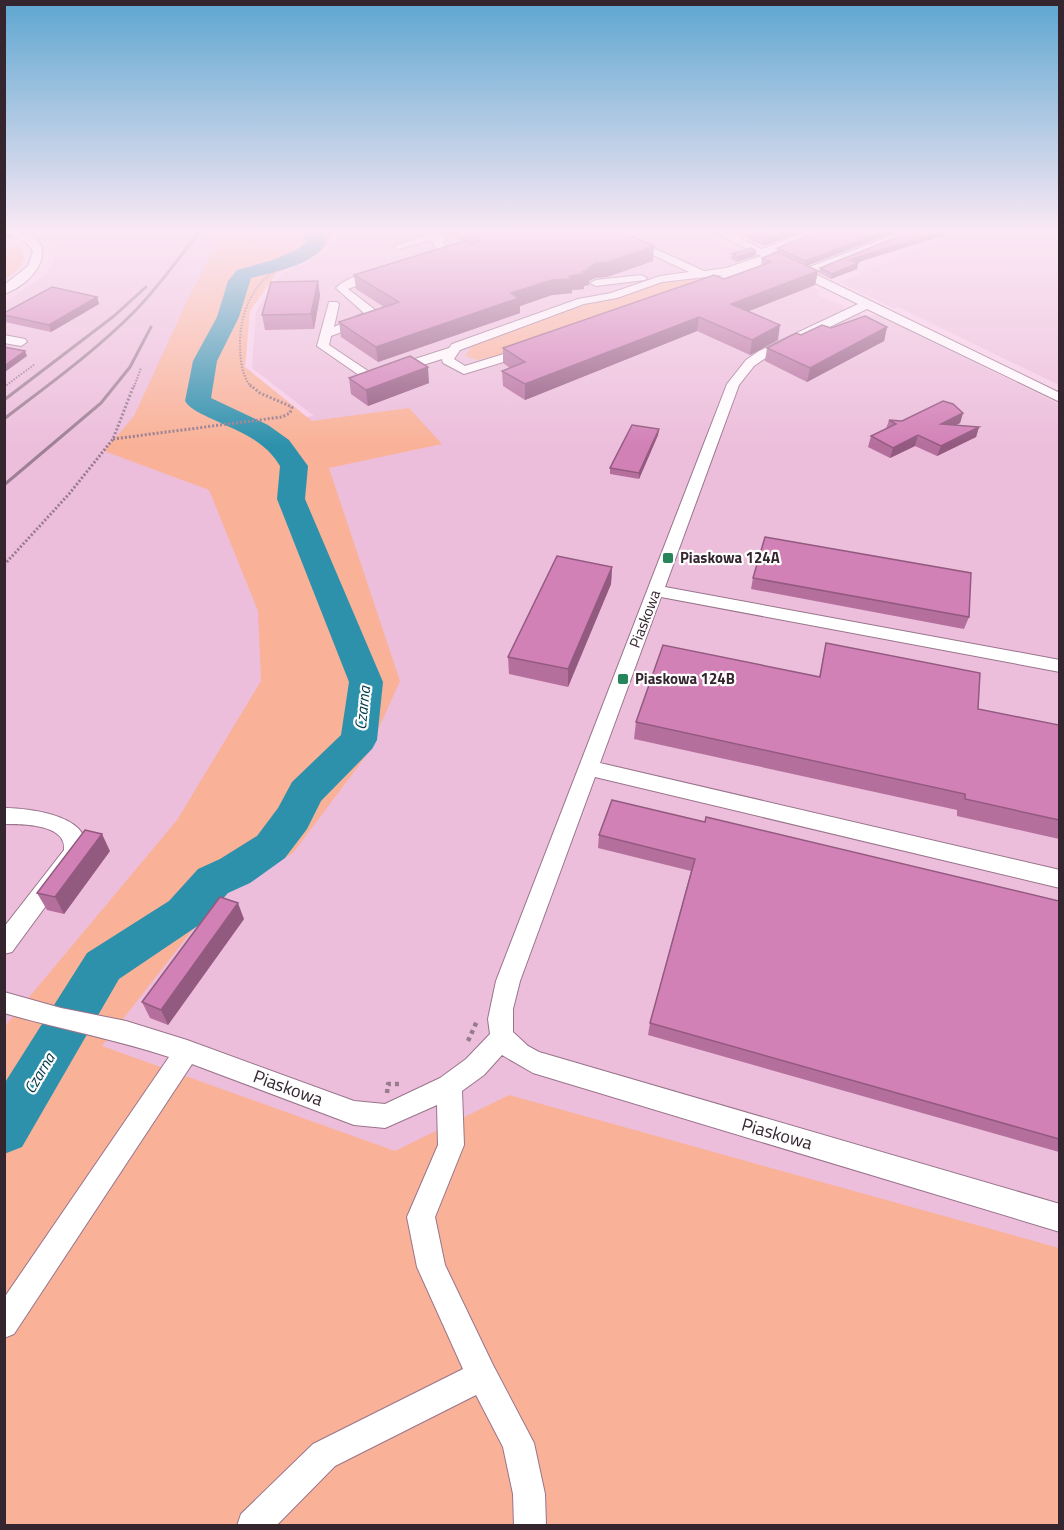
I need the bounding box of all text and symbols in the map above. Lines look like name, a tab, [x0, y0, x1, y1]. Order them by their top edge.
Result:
place label: Piaskowa 124A	[680, 546, 780, 569]
marker: Piaskowa 124A	[661, 551, 675, 565]
street label: Piaskowa	[623, 586, 666, 651]
place label: Piaskowa 124B	[635, 667, 735, 690]
marker: Piaskowa 124B	[616, 672, 630, 686]
water label: Czarna	[348, 684, 376, 731]
water label: Czarna	[17, 1047, 61, 1098]
street label: Piaskowa	[250, 1062, 327, 1113]
street label: Piaskowa	[739, 1111, 816, 1156]

